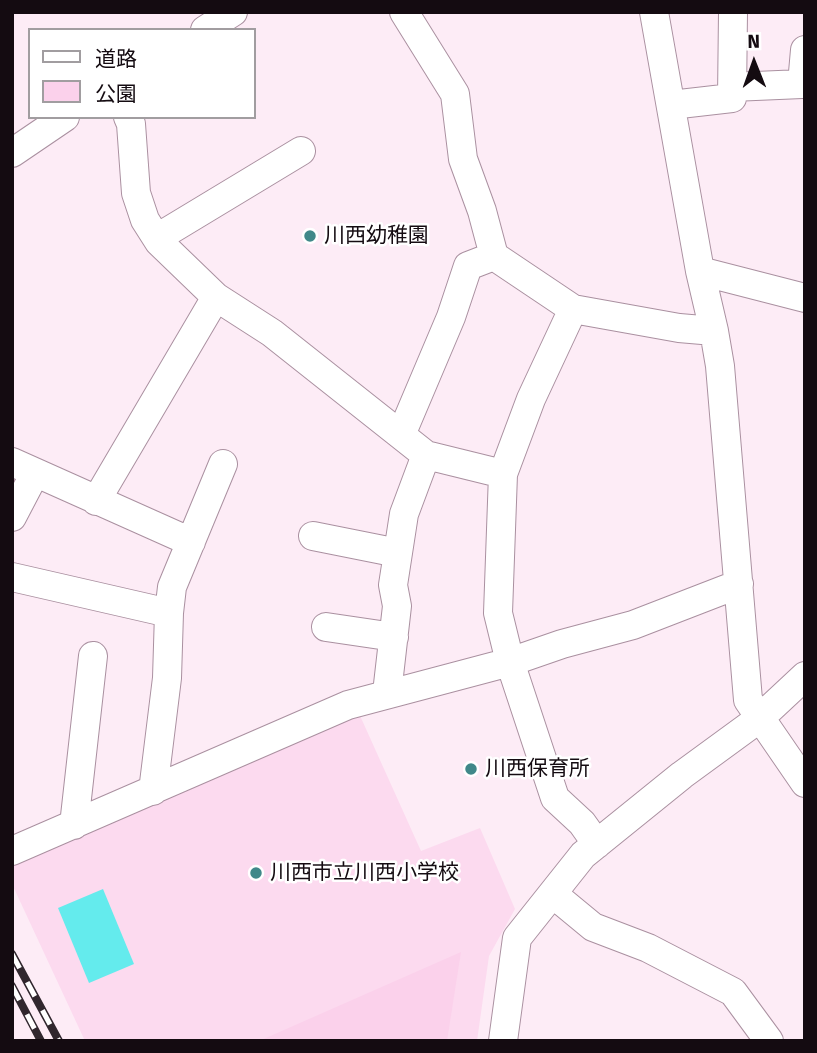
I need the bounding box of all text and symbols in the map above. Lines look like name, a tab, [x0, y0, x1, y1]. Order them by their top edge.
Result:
legend	[28, 28, 256, 119]
north arrow	[719, 28, 789, 98]
text: N	[747, 30, 760, 53]
text: 道路	[95, 46, 137, 72]
text: 公園	[95, 81, 137, 107]
place label: 川西幼稚園	[324, 223, 429, 249]
marker: 川西幼稚園	[302, 228, 318, 244]
place label: 川西保育所	[485, 756, 590, 782]
marker: 川西保育所	[463, 761, 479, 777]
place label: 川西市立川西小学校	[270, 860, 459, 886]
marker: 川西市立川西小学校	[248, 865, 264, 881]

